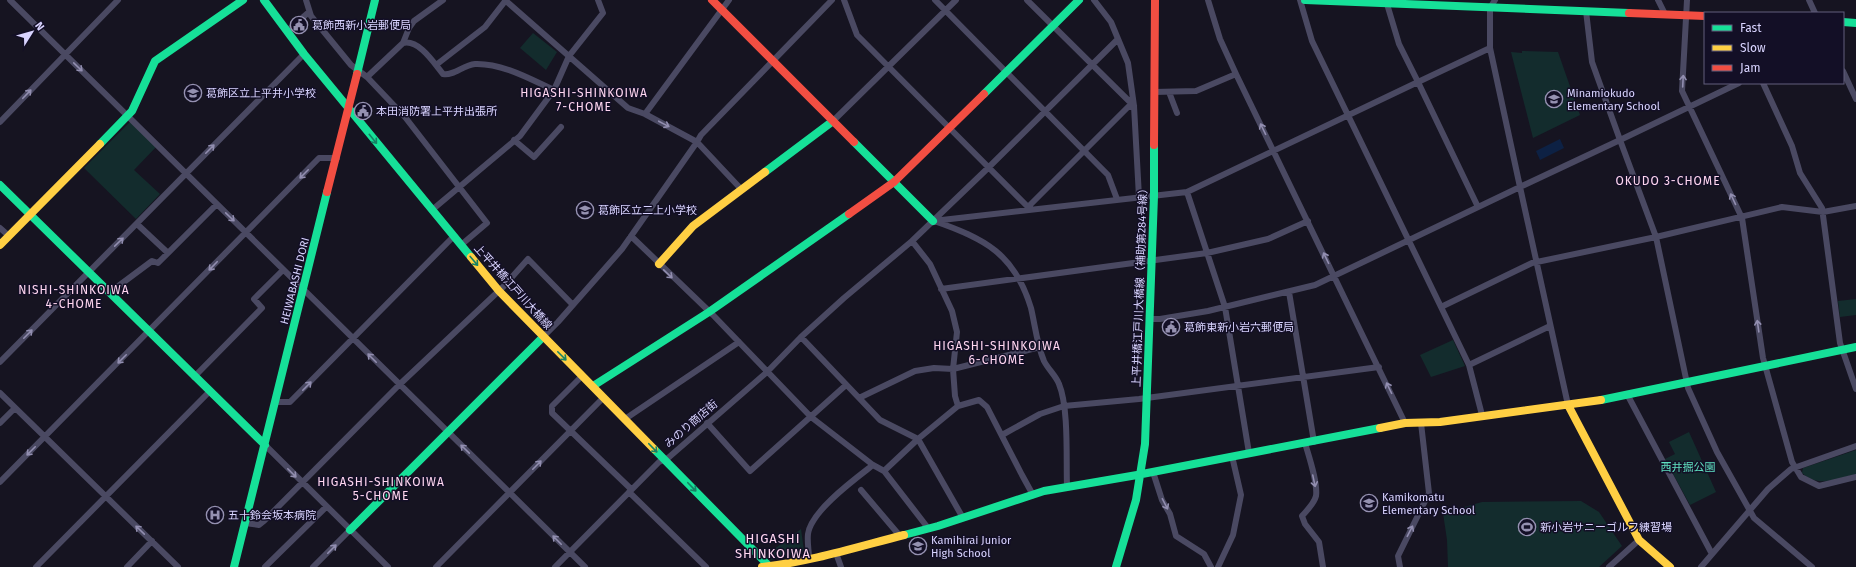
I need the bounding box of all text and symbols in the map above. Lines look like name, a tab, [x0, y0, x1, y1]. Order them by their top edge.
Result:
north arrow	[12, 12, 52, 52]
legend	[1704, 12, 1844, 84]
public building icon: 葛飾西新小岩郵便局	[289, 15, 309, 35]
text: N	[32, 19, 47, 33]
place label: 葛飾西新小岩郵便局	[312, 19, 411, 32]
text: Fast	[1740, 21, 1762, 35]
text: Slow	[1740, 41, 1766, 55]
text: Jam	[1740, 61, 1760, 75]
one-way arrow	[73, 62, 83, 71]
one-way arrow	[1679, 75, 1686, 88]
school or university icon: 葛飾区立上平井小学校	[183, 83, 203, 103]
district label: HIGASHI-SHINKOIWA 7-CHOME	[520, 86, 648, 114]
place label: 葛飾区立上平井小学校	[206, 87, 316, 100]
place label: Minamiokudo Elementary School	[1567, 87, 1660, 113]
one-way arrow	[22, 89, 32, 99]
school or university icon: Minamiokudo Elementary School	[1544, 89, 1564, 109]
public building icon: 本田消防署上平井出張所	[353, 101, 373, 121]
place label: 本田消防署上平井出張所	[376, 105, 498, 118]
one-way arrow	[657, 121, 669, 129]
one-way arrow	[1259, 123, 1266, 135]
one-way arrow	[369, 133, 378, 144]
one-way arrow	[205, 144, 215, 154]
one-way arrow	[299, 169, 309, 179]
district label: OKUDO 3-CHOME	[1615, 174, 1721, 188]
street label: 上平井橋江戸川大橋線（補助第284号線）	[1130, 183, 1150, 387]
one-way arrow	[1729, 194, 1736, 206]
school or university icon: 葛飾区立二上小学校	[575, 200, 595, 220]
place label: 葛飾区立二上小学校	[598, 204, 697, 217]
one-way arrow	[225, 212, 235, 222]
street label: HEIWABASHI DORI	[278, 236, 312, 326]
one-way arrow	[114, 237, 124, 247]
street label: 上平井橋江戸川大橋線	[471, 242, 555, 332]
one-way arrow	[1322, 253, 1329, 265]
one-way arrow	[469, 255, 478, 266]
one-way arrow	[208, 261, 218, 271]
one-way arrow	[663, 269, 673, 279]
district label: NISHI-SHINKOIWA 4-CHOME	[18, 283, 130, 311]
public building icon: 葛飾東新小岩六郵便局	[1161, 317, 1181, 337]
one-way arrow	[1754, 320, 1762, 333]
place label: 葛飾東新小岩六郵便局	[1184, 321, 1294, 334]
one-way arrow	[23, 329, 33, 339]
district label: HIGASHI-SHINKOIWA 6-CHOME	[933, 339, 1061, 367]
one-way arrow	[557, 351, 567, 361]
one-way arrow	[367, 353, 377, 362]
one-way arrow	[117, 354, 127, 364]
one-way arrow	[302, 381, 312, 391]
one-way arrow	[1385, 382, 1392, 394]
street label: みのり商店街	[662, 397, 720, 451]
one-way arrow	[648, 443, 658, 453]
one-way arrow	[460, 444, 470, 453]
one-way arrow	[26, 447, 36, 456]
one-way arrow	[532, 460, 542, 470]
park label: 西井掘公園	[1661, 461, 1716, 474]
one-way arrow	[287, 468, 297, 478]
one-way arrow	[1311, 474, 1319, 487]
district label: HIGASHI-SHINKOIWA 5-CHOME	[317, 475, 445, 503]
one-way arrow	[687, 482, 696, 492]
place label: Kamikomatu Elementary School	[1382, 491, 1475, 517]
school or university icon: Kamikomatu Elementary School	[1359, 493, 1379, 513]
one-way arrow	[1162, 498, 1169, 510]
hospital icon: 五十鈴会坂本病院	[205, 505, 225, 525]
place label: 五十鈴会坂本病院	[228, 509, 316, 522]
sports icon: 新小岩サニーゴルフ練習場	[1517, 517, 1537, 537]
place label: 新小岩サニーゴルフ練習場	[1540, 521, 1672, 534]
one-way arrow	[135, 525, 145, 535]
one-way arrow	[1407, 525, 1414, 537]
district label: HIGASHI SHINKOIWA	[735, 531, 811, 561]
place label: Kamihirai Junior High School	[931, 534, 1012, 560]
one-way arrow	[552, 535, 562, 545]
school or university icon: Kamihirai Junior High School	[908, 536, 928, 556]
one-way arrow	[327, 544, 336, 554]

